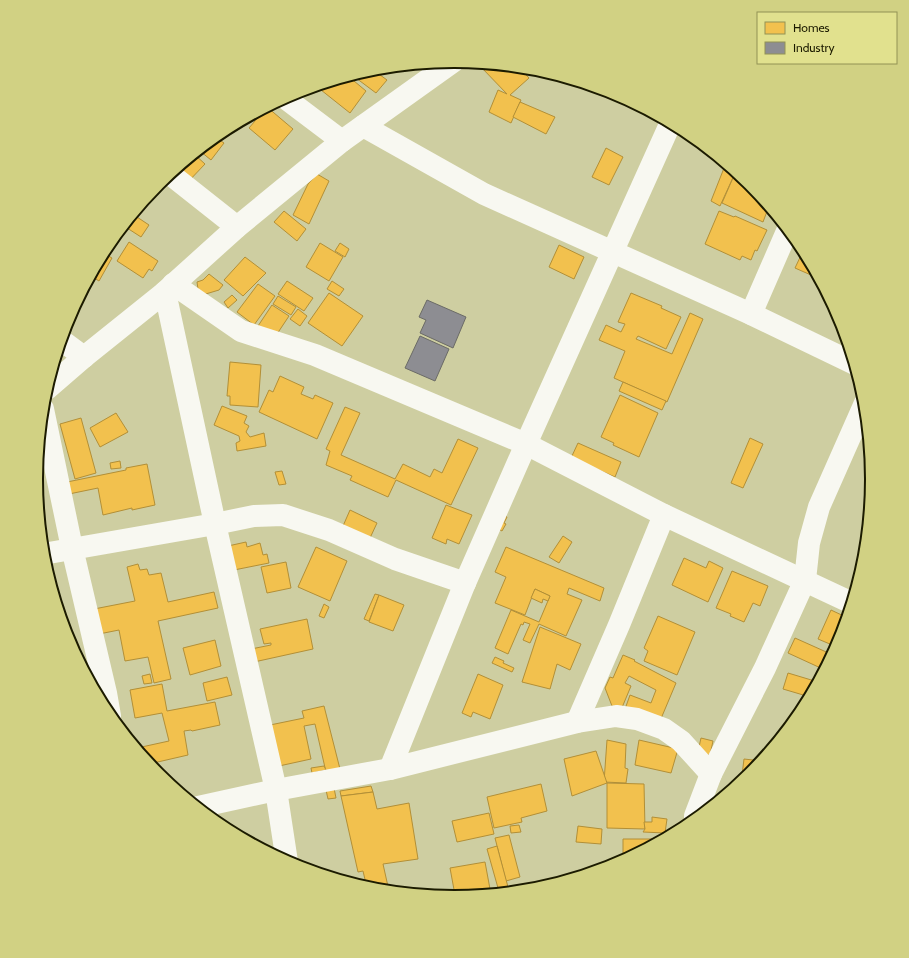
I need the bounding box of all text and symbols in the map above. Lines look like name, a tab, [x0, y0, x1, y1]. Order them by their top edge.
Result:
legend	[757, 12, 897, 64]
text: Homes	[793, 20, 830, 35]
text: Industry	[793, 40, 834, 55]

